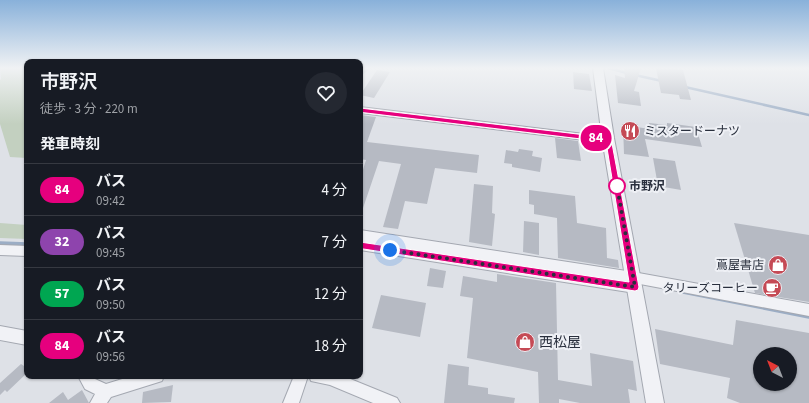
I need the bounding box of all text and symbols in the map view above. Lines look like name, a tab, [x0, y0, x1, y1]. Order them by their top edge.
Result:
text: 市野沢	[40, 69, 97, 96]
button: heart	[305, 72, 347, 114]
text: 徒歩 · 3 分 · 220 m	[40, 100, 138, 118]
restaurant icon: ミスタードーナツ	[619, 120, 641, 142]
place label: ミスタードーナツ	[644, 123, 740, 140]
line badge: 84	[578, 125, 614, 151]
text: 84	[589, 128, 603, 148]
text: 発車時刻	[40, 134, 100, 155]
text: バス	[96, 171, 126, 192]
marker: 市野沢	[608, 177, 626, 195]
place label: 市野沢	[629, 178, 665, 195]
text: 84	[55, 180, 69, 200]
text: 4 分	[322, 180, 347, 201]
text: 09:42	[96, 192, 125, 210]
text: バス	[96, 223, 126, 244]
text: 32	[55, 232, 69, 252]
text: 7 分	[322, 232, 347, 253]
your location	[380, 240, 400, 260]
text: 09:45	[96, 244, 125, 262]
shop icon: 蔦屋書店	[767, 254, 789, 276]
place label: 蔦屋書店	[716, 257, 764, 274]
text: バス	[96, 275, 126, 296]
cafe icon: タリーズコーヒー	[761, 277, 783, 299]
place label: タリーズコーヒー	[663, 280, 758, 297]
text: 57	[55, 284, 69, 304]
text: 12 分	[314, 284, 347, 305]
text: 09:50	[96, 296, 125, 314]
text: バス	[96, 327, 126, 348]
shop icon: 西松屋	[514, 331, 536, 353]
place label: 西松屋	[539, 333, 581, 353]
text: 84	[55, 336, 69, 356]
text: 18 分	[314, 336, 347, 357]
north arrow	[753, 347, 797, 391]
map controls	[753, 347, 797, 391]
text: 09:56	[96, 348, 125, 366]

